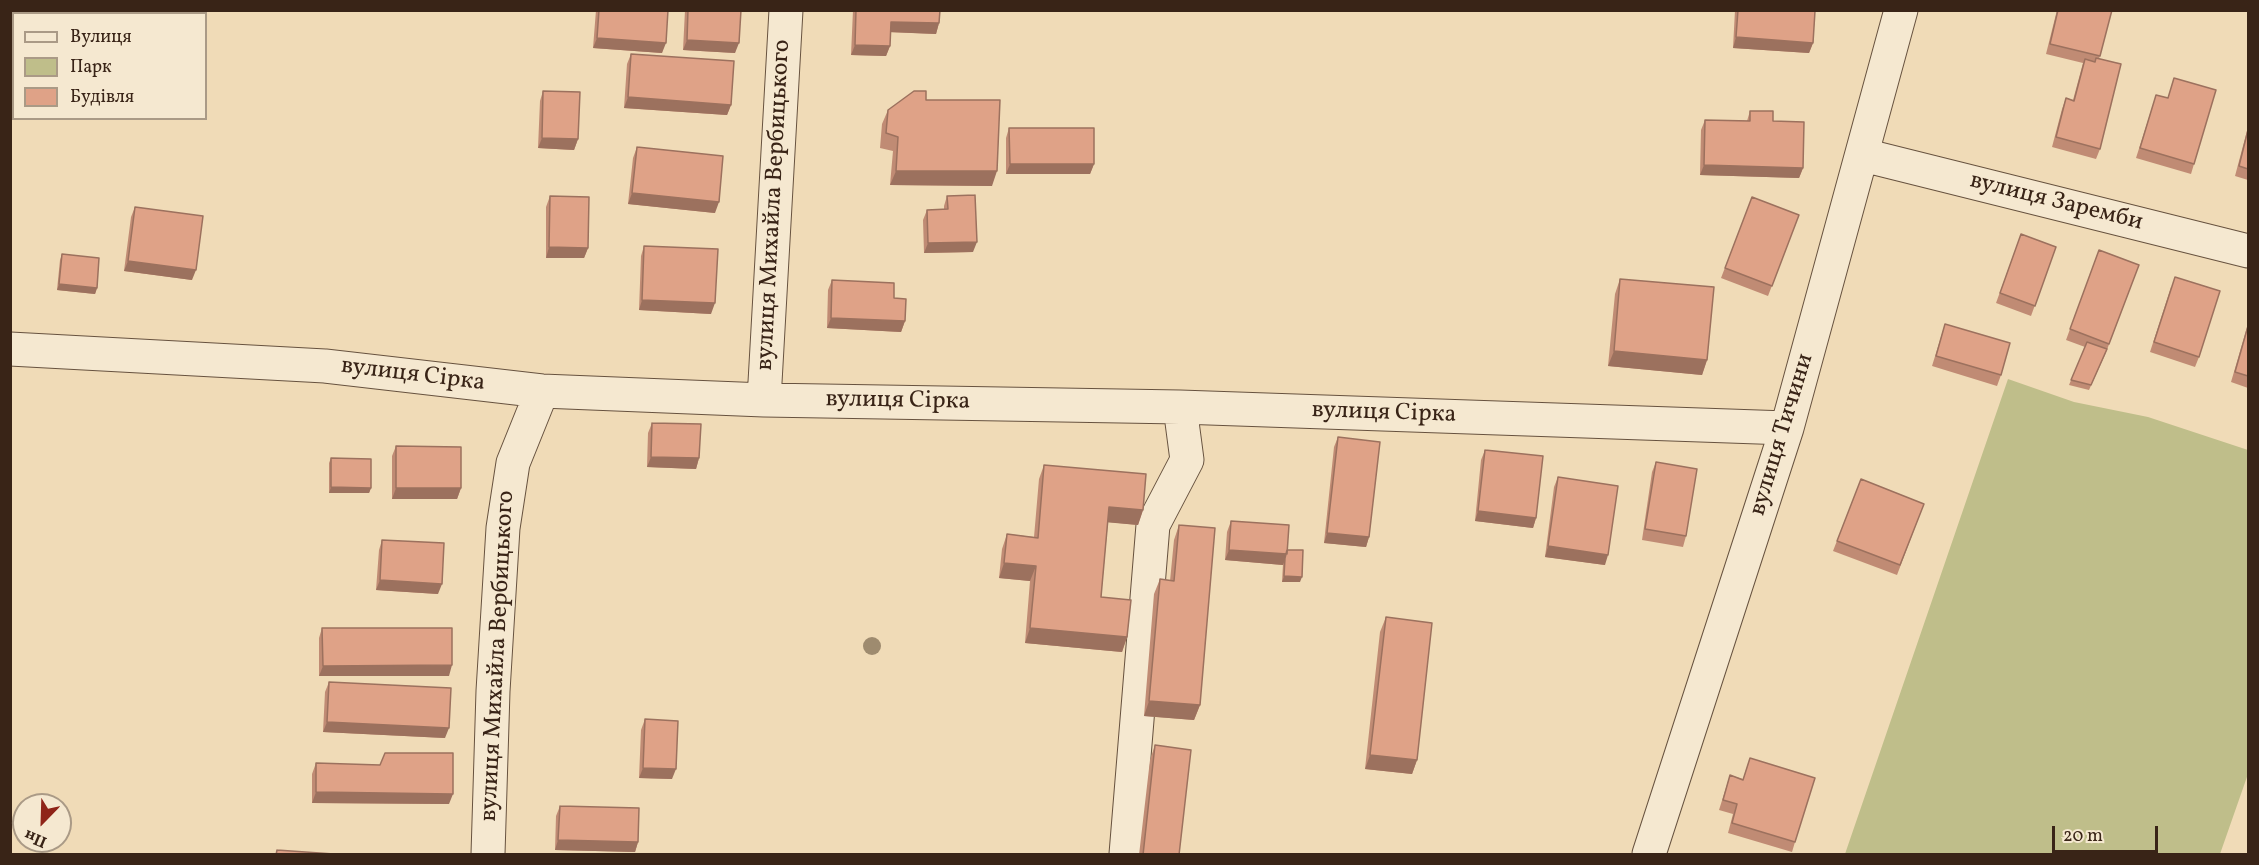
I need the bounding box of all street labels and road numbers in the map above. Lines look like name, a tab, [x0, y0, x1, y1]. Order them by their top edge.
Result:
street label: вулиця Михайла Вербицького	[752, 39, 798, 371]
street label: вулиця Заремби	[1967, 168, 2145, 238]
street label: вулиця Тичини	[1745, 351, 1821, 519]
street label: вулиця Сірка	[339, 353, 487, 399]
street label: вулиця Сірка	[825, 386, 971, 418]
street label: вулиця Сірка	[1311, 397, 1457, 431]
street label: вулиця Михайла Вербицького	[476, 490, 522, 822]

